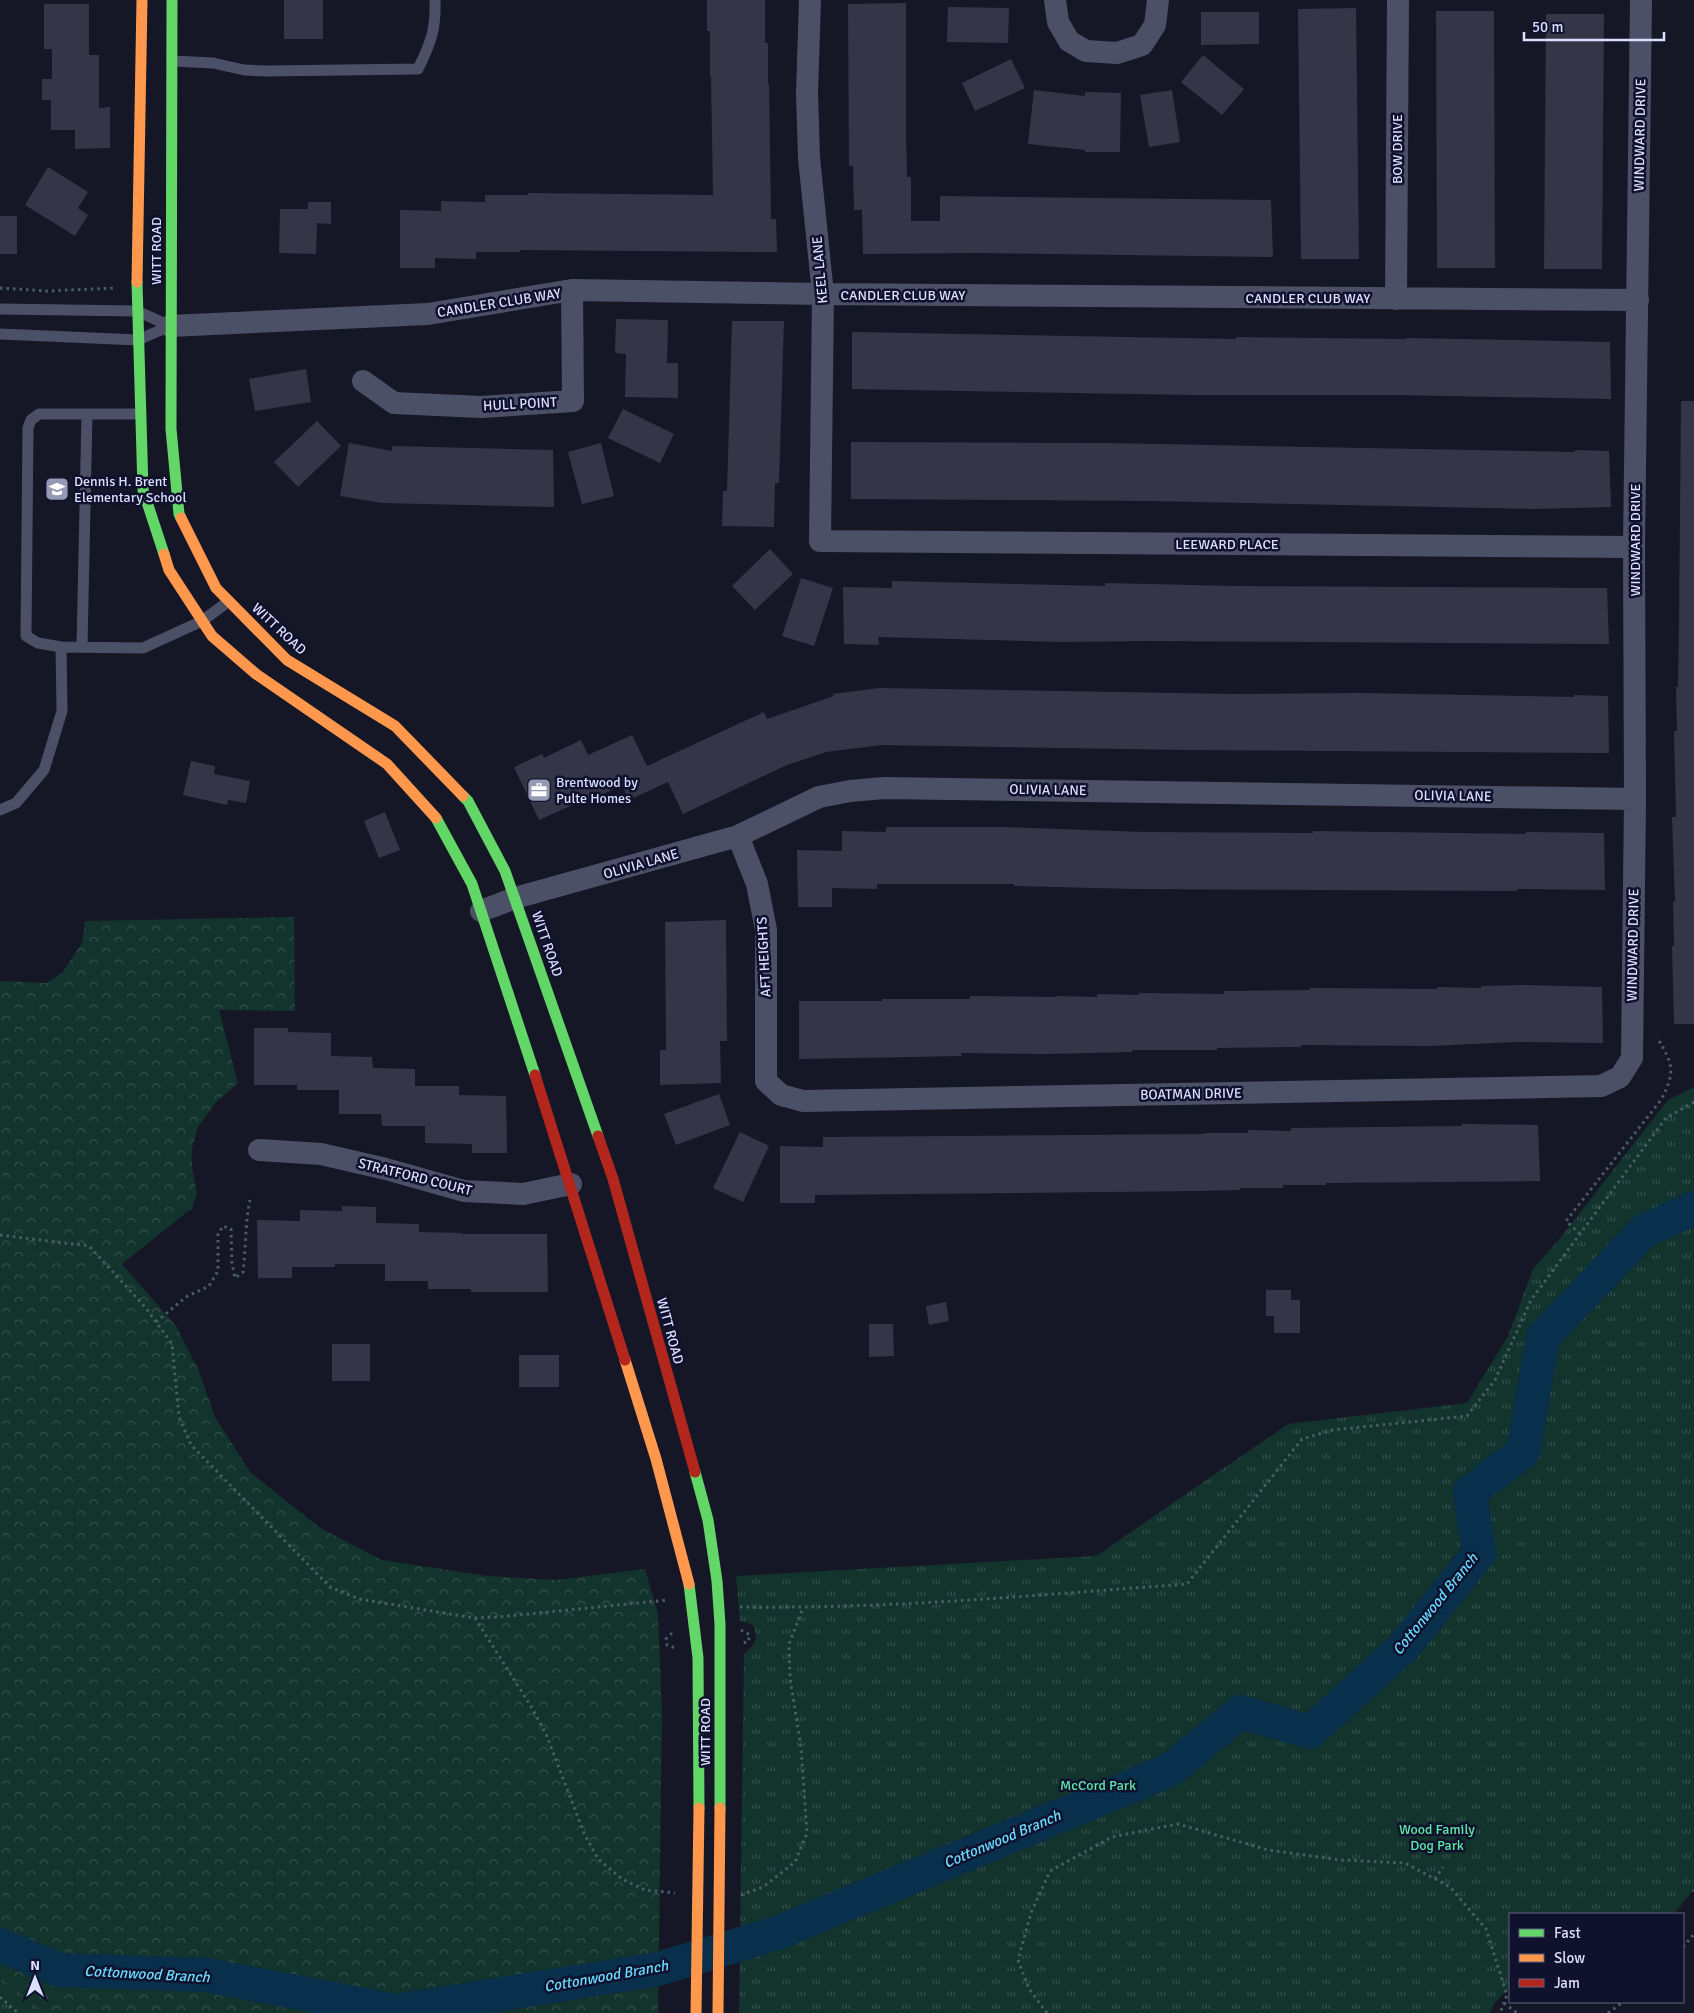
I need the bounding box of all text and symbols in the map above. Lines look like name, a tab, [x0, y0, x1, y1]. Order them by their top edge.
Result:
scale bar	[1524, 10, 1664, 42]
text: 50 m	[1532, 18, 1563, 36]
street label: WINDWARD DRIVE	[1631, 78, 1649, 192]
street label: BOW DRIVE	[1389, 114, 1406, 184]
street label: WITT ROAD	[148, 217, 165, 285]
street label: KEEL LANE	[809, 236, 831, 304]
street label: CANDLER CLUB WAY	[436, 285, 562, 321]
street label: CANDLER CLUB WAY	[841, 287, 965, 304]
street label: CANDLER CLUB WAY	[1246, 290, 1370, 307]
street label: HULL POINT	[483, 394, 557, 414]
place label: Dennis H. Brent Elementary School	[74, 473, 187, 506]
school or university icon: Dennis H. Brent Elementary School	[44, 476, 70, 502]
street label: WINDWARD DRIVE	[1627, 484, 1644, 596]
street label: LEEWARD PLACE	[1175, 536, 1279, 553]
street label: WITT ROAD	[248, 600, 310, 658]
place label: Brentwood by Pulte Homes	[556, 774, 638, 807]
office icon: Brentwood by Pulte Homes	[526, 777, 552, 803]
street label: OLIVIA LANE	[1009, 781, 1087, 799]
street label: OLIVIA LANE	[1414, 787, 1492, 805]
street label: OLIVIA LANE	[601, 845, 681, 883]
street label: WINDWARD DRIVE	[1624, 888, 1642, 1002]
street label: WITT ROAD	[528, 909, 566, 979]
street label: AFT HEIGHTS	[753, 916, 775, 998]
street label: BOATMAN DRIVE	[1140, 1085, 1242, 1103]
street label: STRATFORD COURT	[356, 1155, 474, 1199]
street label: WITT ROAD	[653, 1296, 687, 1366]
water label: Cottonwood Branch	[1389, 1549, 1482, 1658]
street label: WITT ROAD	[697, 1698, 714, 1766]
park label: McCord Park	[1060, 1777, 1136, 1794]
water label: Cottonwood Branch	[941, 1806, 1064, 1872]
park label: Wood Family Dog Park	[1399, 1821, 1475, 1854]
legend	[1509, 1913, 1684, 2003]
text: Fast	[1554, 1924, 1581, 1942]
text: Slow	[1554, 1949, 1585, 1967]
north arrow	[10, 1953, 60, 2003]
water label: Cottonwood Branch	[543, 1956, 670, 1996]
text: N	[30, 1957, 40, 1974]
water label: Cottonwood Branch	[84, 1962, 211, 1986]
text: Jam	[1554, 1974, 1580, 1992]

